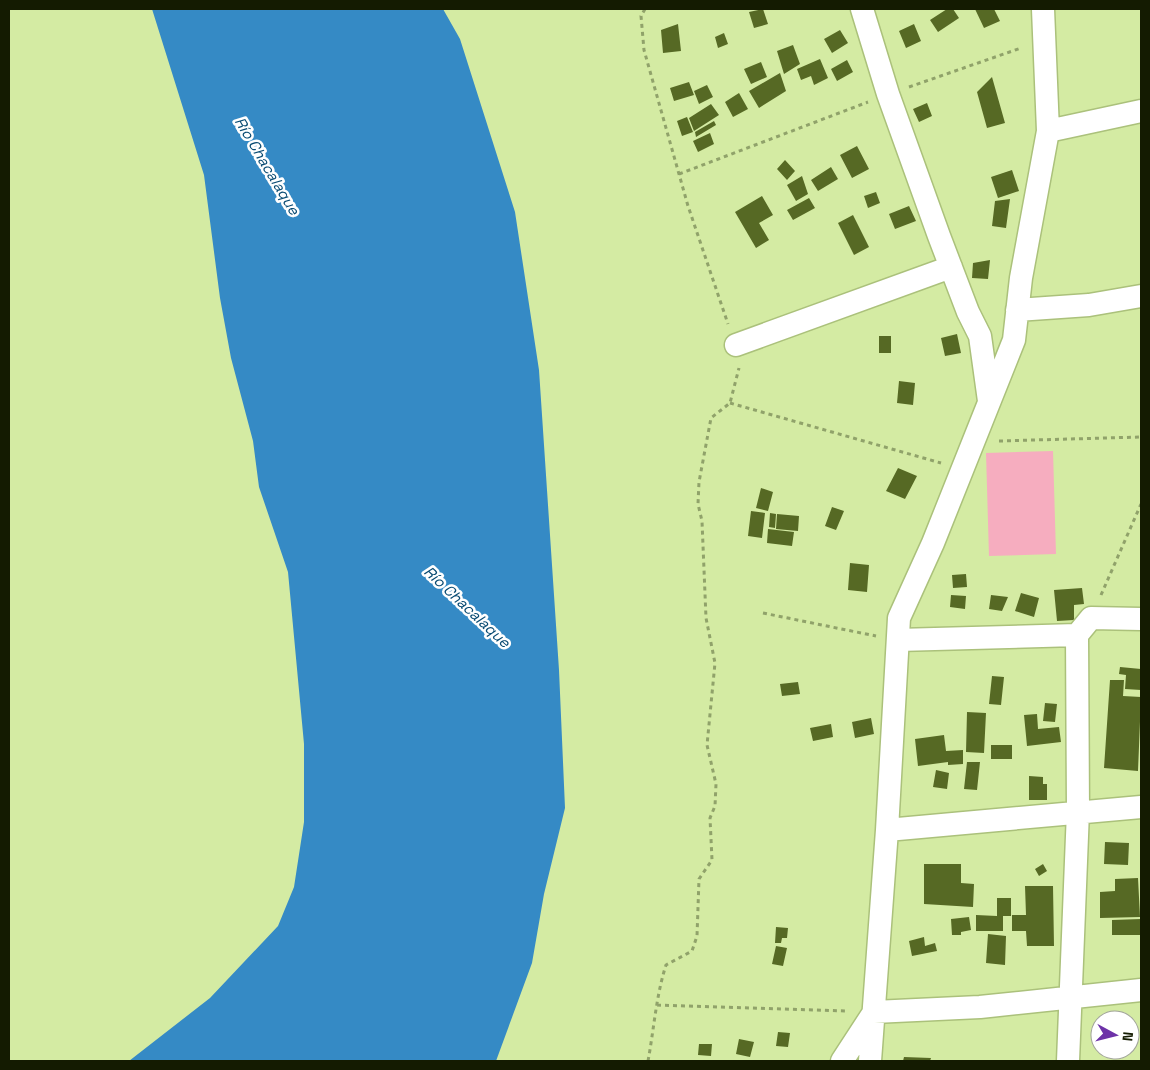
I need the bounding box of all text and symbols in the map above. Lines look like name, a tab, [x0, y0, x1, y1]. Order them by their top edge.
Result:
water label: Río Chacalaque	[231, 113, 305, 219]
water label: Río Chacalaque	[420, 562, 515, 652]
north arrow	[1090, 1010, 1140, 1060]
text: N	[1118, 1031, 1137, 1042]

